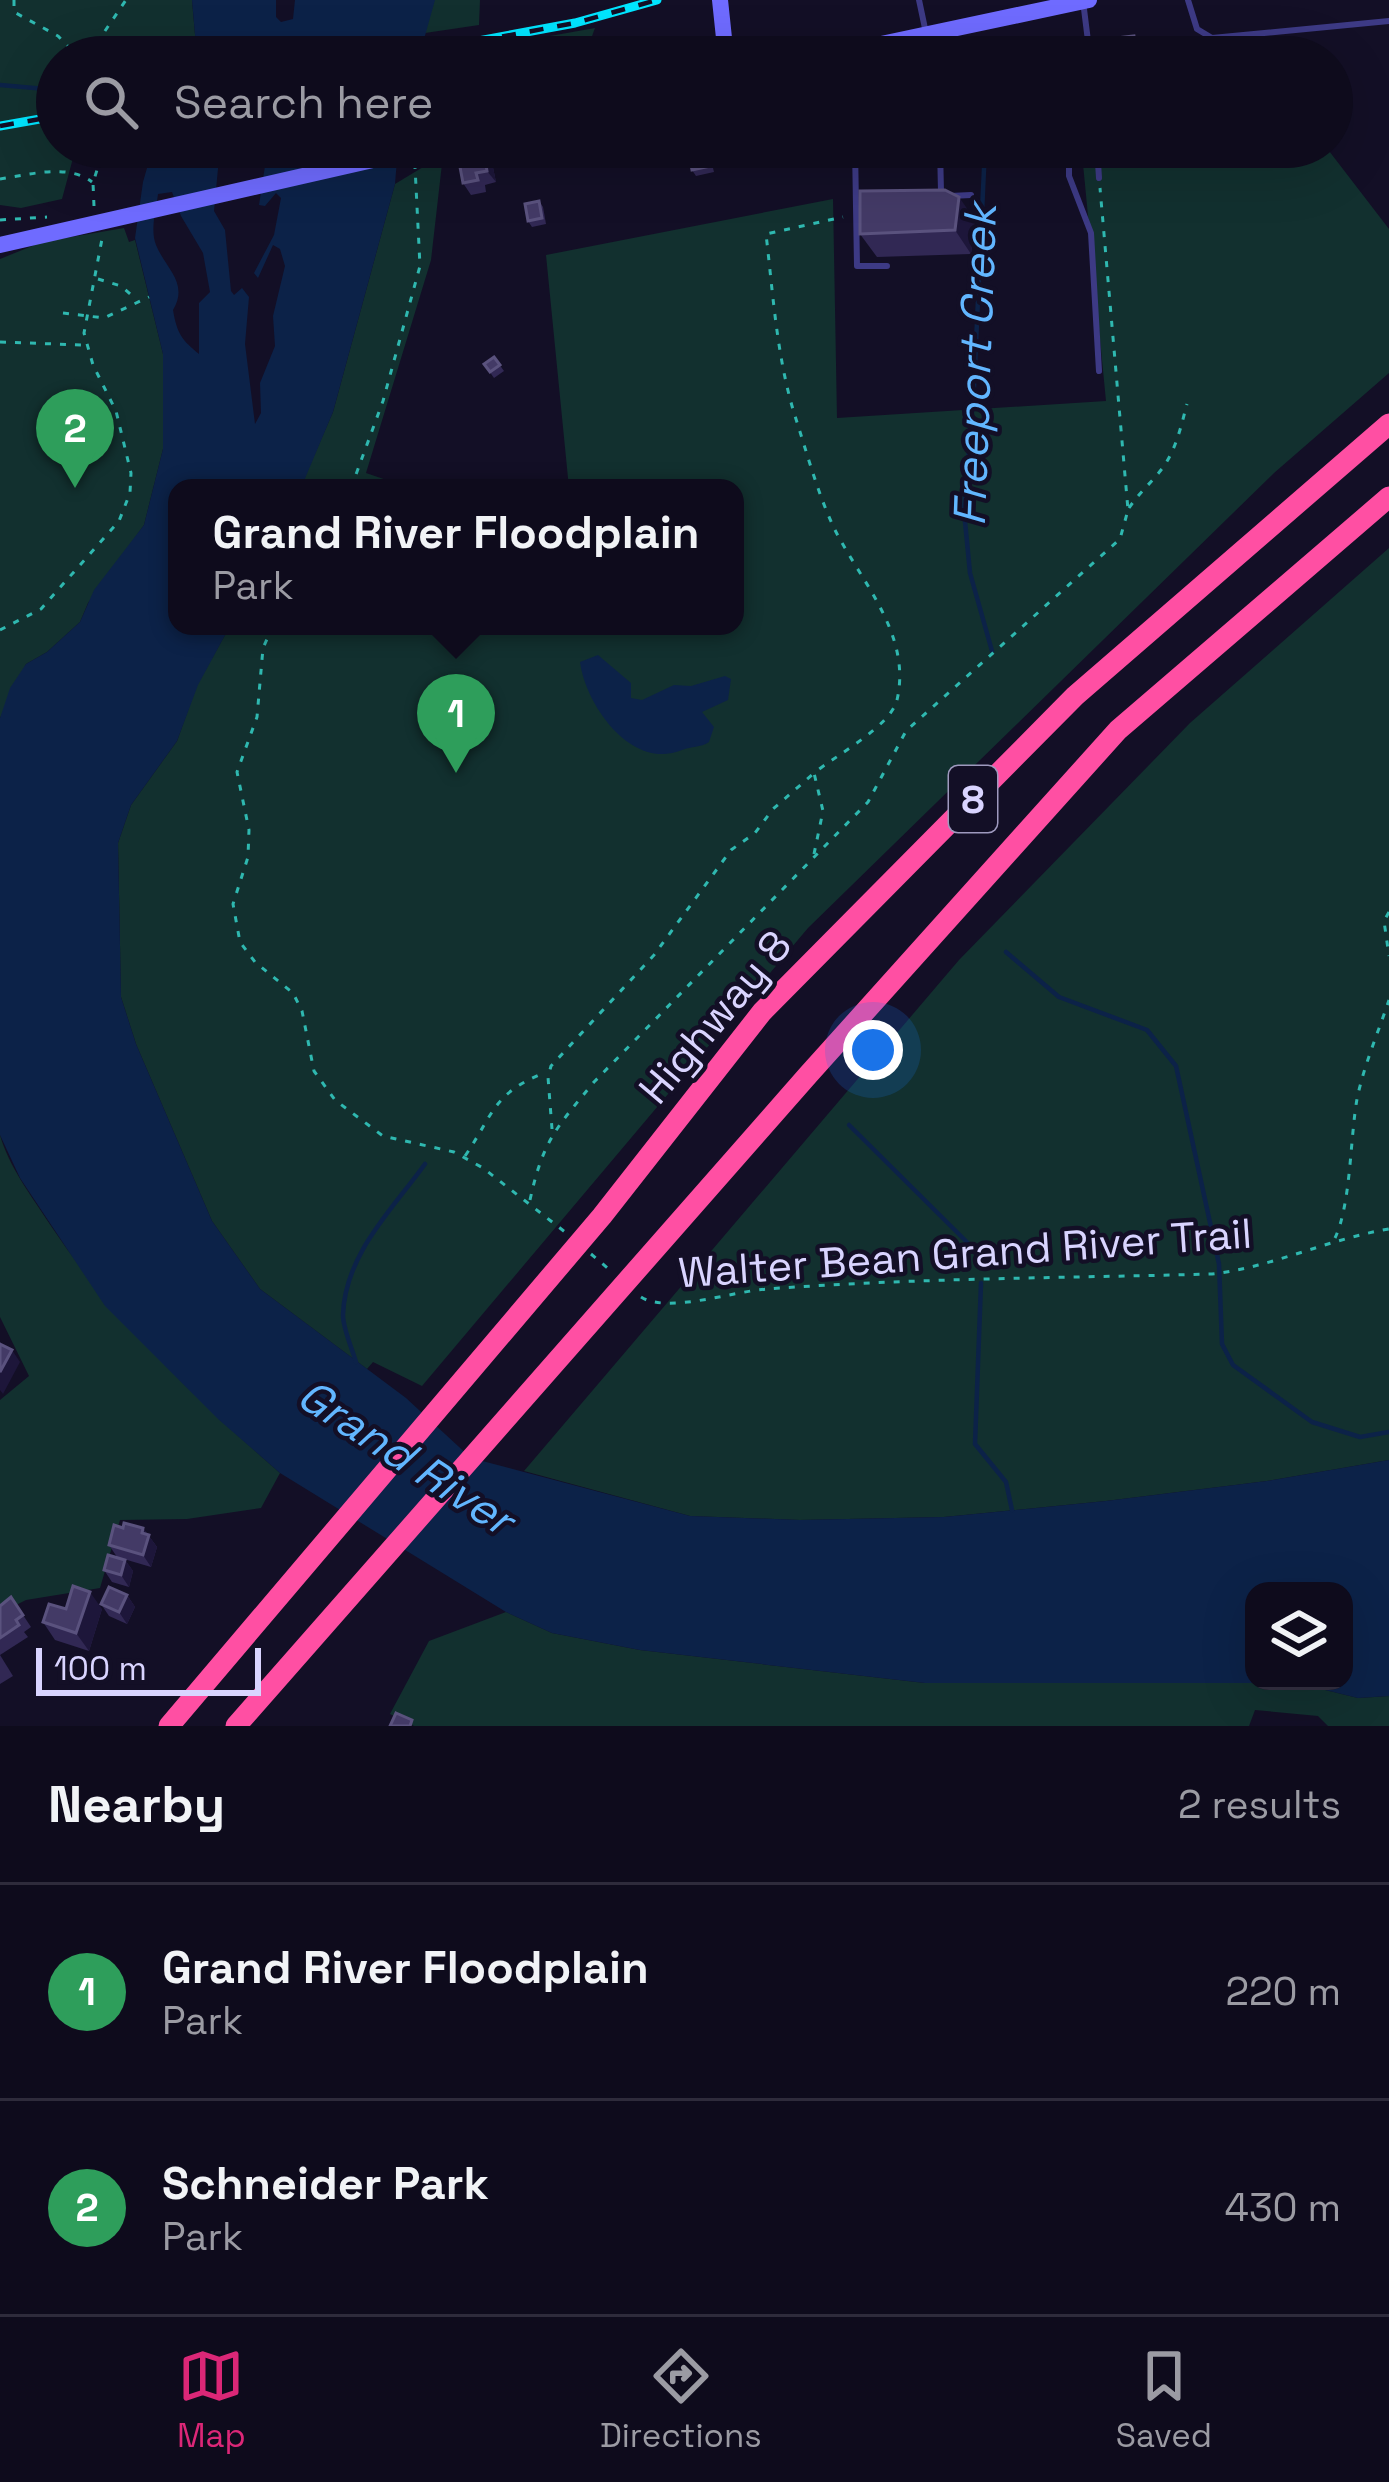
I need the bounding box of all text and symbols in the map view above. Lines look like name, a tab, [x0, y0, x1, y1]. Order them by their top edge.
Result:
search box	[36, 36, 1353, 168]
icon: search	[78, 69, 144, 135]
text: Search here	[174, 74, 433, 131]
water label: Freeport Creek	[941, 198, 1009, 527]
pin: 2	[36, 389, 114, 488]
popup	[168, 479, 744, 635]
text: Grand River Floodplain	[213, 504, 699, 561]
text: Park	[213, 561, 294, 610]
pin: 1	[417, 674, 495, 773]
road number: 8	[949, 766, 997, 832]
street label: Highway 8	[627, 920, 803, 1114]
your location	[843, 1020, 903, 1080]
street label: Walter Bean Grand River Trail	[676, 1207, 1254, 1299]
water label: Grand River	[287, 1366, 528, 1550]
map controls	[1245, 1582, 1353, 1690]
button: layers	[1245, 1582, 1353, 1690]
scale bar	[36, 1642, 261, 1695]
text: 100 m	[54, 1648, 147, 1690]
text: Nearby	[48, 1772, 225, 1837]
text: 2 results	[1178, 1780, 1341, 1829]
text: Grand River Floodplain	[162, 1939, 649, 1996]
text: 1	[78, 1967, 96, 2016]
text: 220 m	[1225, 1967, 1341, 2016]
text: Park	[162, 1996, 243, 2045]
text: Schneider Park	[162, 2155, 489, 2212]
text: 2	[75, 2183, 99, 2232]
text: 430 m	[1225, 2183, 1341, 2232]
text: Park	[162, 2212, 243, 2261]
tab: Map	[177, 2343, 246, 2457]
tab: Directions	[600, 2343, 762, 2457]
tab: Saved	[1116, 2343, 1212, 2457]

